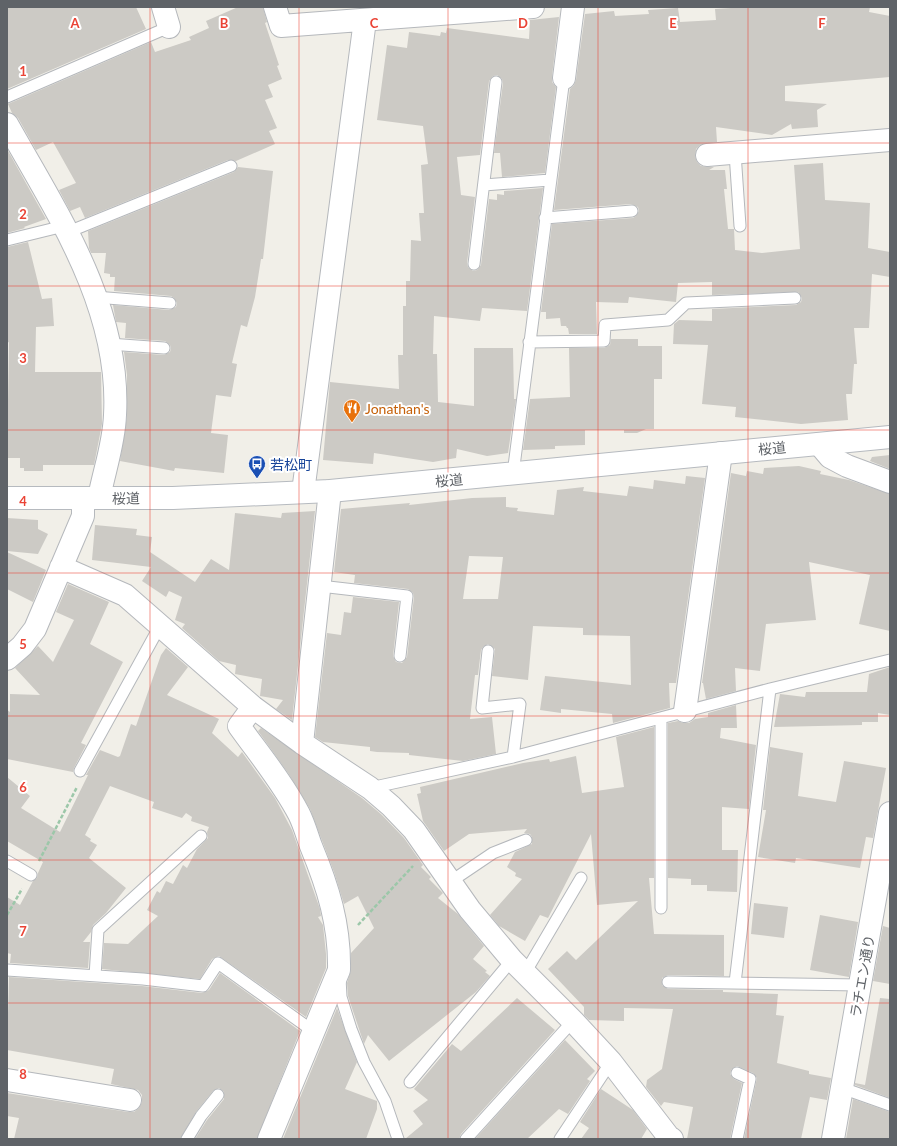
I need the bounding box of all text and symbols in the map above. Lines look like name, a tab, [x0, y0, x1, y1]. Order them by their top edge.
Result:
text: A	[69, 15, 80, 31]
text: B	[220, 15, 229, 31]
text: C	[370, 15, 379, 31]
text: D	[518, 15, 528, 31]
text: E	[669, 15, 677, 31]
text: F	[818, 15, 826, 31]
text: 1	[19, 63, 27, 79]
text: 2	[19, 206, 27, 222]
text: 3	[19, 350, 27, 366]
restaurant icon: Jonathan's	[342, 398, 362, 423]
place label: Jonathan's	[365, 400, 430, 417]
street label: 桜道	[757, 438, 787, 458]
bus stop icon: 若松町	[247, 454, 267, 479]
place label: 若松町	[270, 456, 312, 473]
street label: 桜道	[434, 470, 464, 490]
street label: 桜道	[112, 489, 140, 507]
text: 4	[19, 493, 27, 509]
text: 5	[19, 636, 27, 652]
text: 6	[19, 779, 27, 795]
text: 7	[19, 923, 27, 939]
street label: ラチエン通り	[846, 933, 878, 1019]
text: 8	[19, 1066, 27, 1082]

